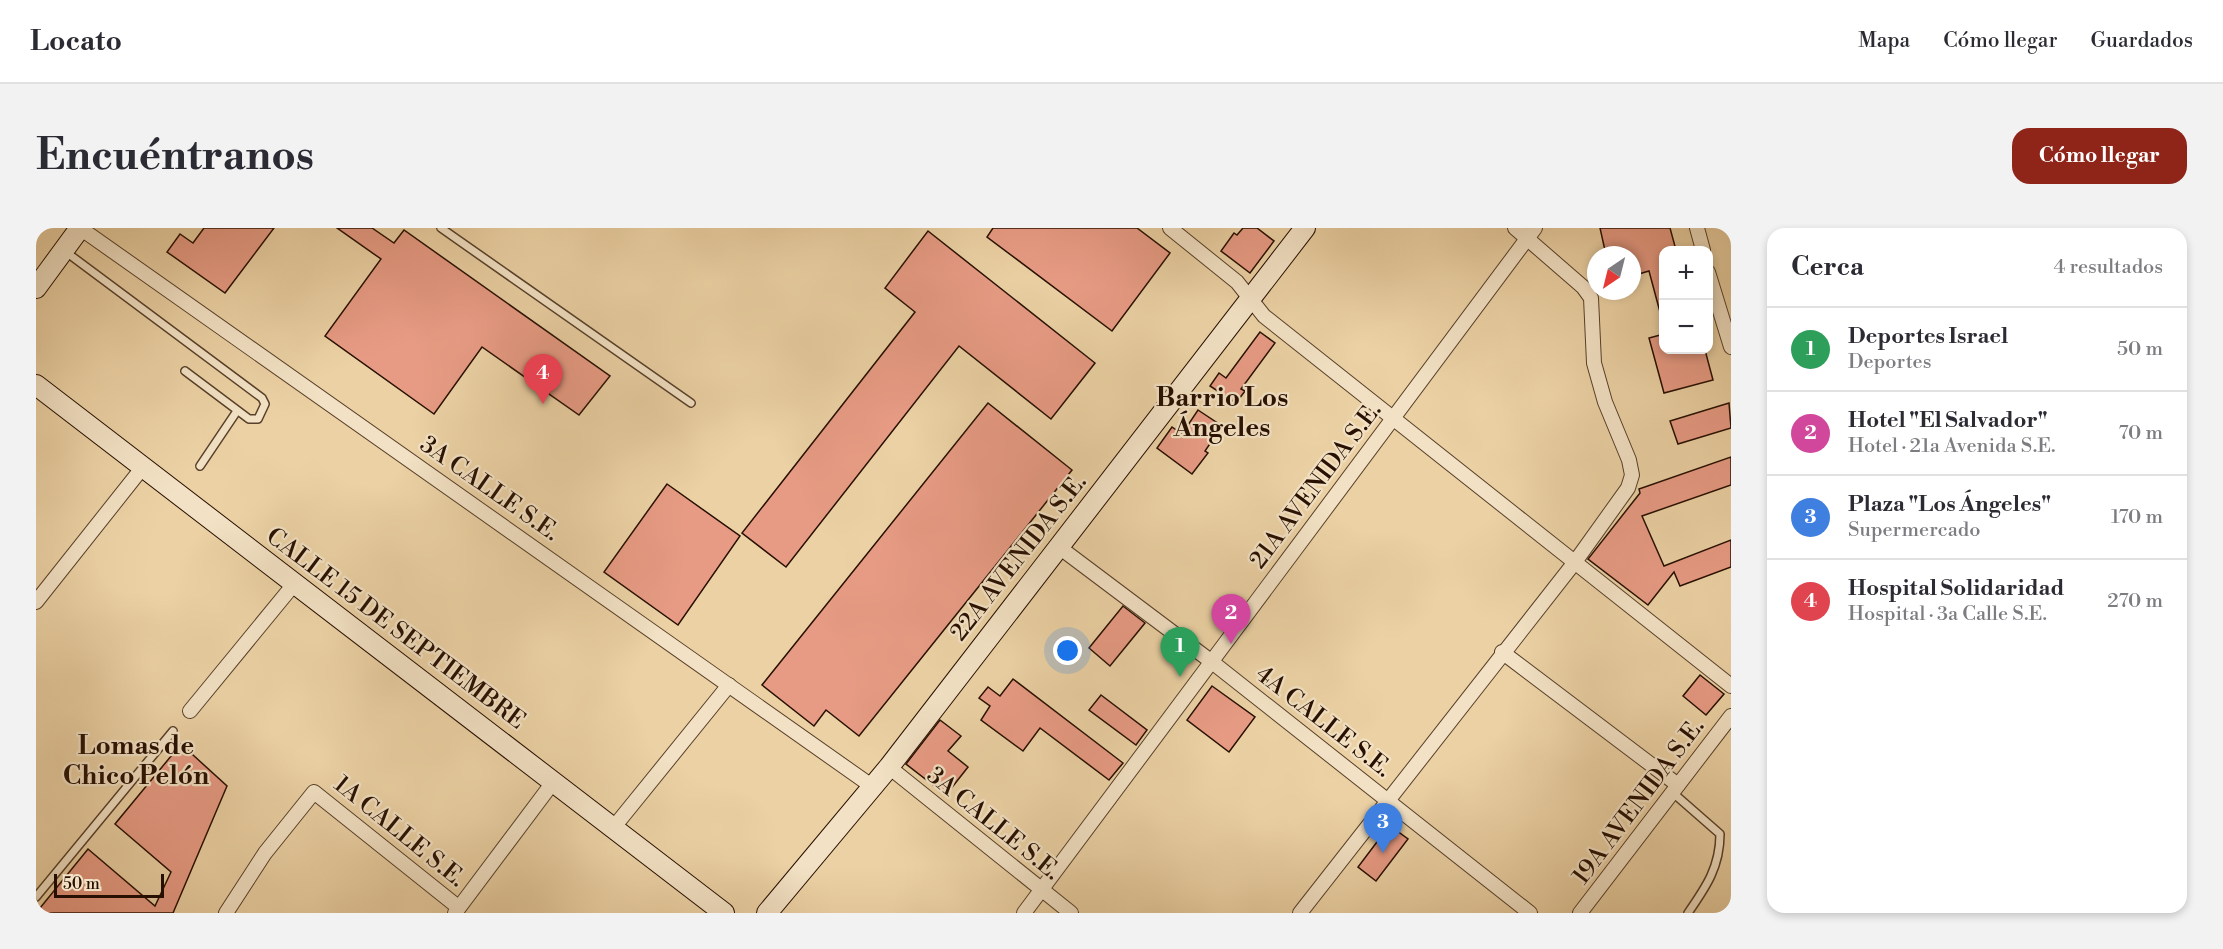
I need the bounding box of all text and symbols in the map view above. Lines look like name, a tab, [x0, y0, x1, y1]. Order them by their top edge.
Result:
text: Locato	[30, 24, 122, 59]
text: Mapa	[1858, 28, 1910, 54]
text: Cómo llegar	[1943, 28, 2058, 54]
text: Guardados	[2091, 28, 2193, 54]
button: Cómo llegar	[2012, 128, 2187, 184]
text: Encuéntranos	[36, 130, 314, 183]
north arrow	[1587, 246, 1641, 300]
map controls	[1659, 246, 1713, 354]
button: +	[1659, 246, 1713, 300]
text: Cerca	[1791, 251, 1864, 283]
text: 4 resultados	[2053, 255, 2163, 280]
button: −	[1659, 300, 1713, 354]
text: Deportes Israel	[1848, 323, 2008, 350]
text: 1	[1806, 337, 1815, 362]
text: 50 m	[2117, 337, 2163, 362]
text: Deportes	[1848, 350, 1931, 375]
pin: 4	[524, 354, 562, 404]
district label: Barrio Los Ángeles	[1156, 382, 1288, 444]
street label: 21A AVENIDA S.E.	[1243, 396, 1388, 575]
text: Hotel "El Salvador"	[1848, 407, 2047, 434]
text: 2	[1804, 421, 1817, 446]
text: 70 m	[2119, 421, 2163, 446]
street label: 3A CALLE S.E.	[414, 430, 565, 548]
text: Hotel · 21a Avenida S.E.	[1848, 434, 2056, 459]
street label: 22A AVENIDA S.E.	[944, 468, 1093, 647]
text: Plaza "Los Ángeles"	[1848, 491, 2051, 518]
text: 3	[1804, 505, 1817, 530]
text: 170 m	[2111, 505, 2163, 530]
text: Supermercado	[1848, 518, 1980, 543]
street label: CALLE 15 DE SEPTIEMBRE	[260, 522, 531, 736]
text: Hospital Solidaridad	[1848, 575, 2064, 602]
text: 4	[1804, 589, 1817, 614]
text: 270 m	[2107, 589, 2163, 614]
pin: 2	[1212, 594, 1250, 644]
text: Hospital · 3a Calle S.E.	[1848, 602, 2047, 627]
pin: 1	[1160, 628, 1200, 677]
your location	[1053, 636, 1082, 665]
street label: 4A CALLE S.E.	[1249, 659, 1397, 784]
street label: 19A AVENIDA S.E.	[1566, 713, 1711, 891]
district label: Lomas de Chico Pelón	[63, 730, 209, 792]
street label: 3A CALLE S.E.	[920, 761, 1066, 887]
street label: 1A CALLE S.E.	[328, 770, 471, 894]
pin: 3	[1364, 804, 1402, 853]
scale bar	[54, 871, 164, 898]
text: 50 m	[63, 874, 100, 894]

